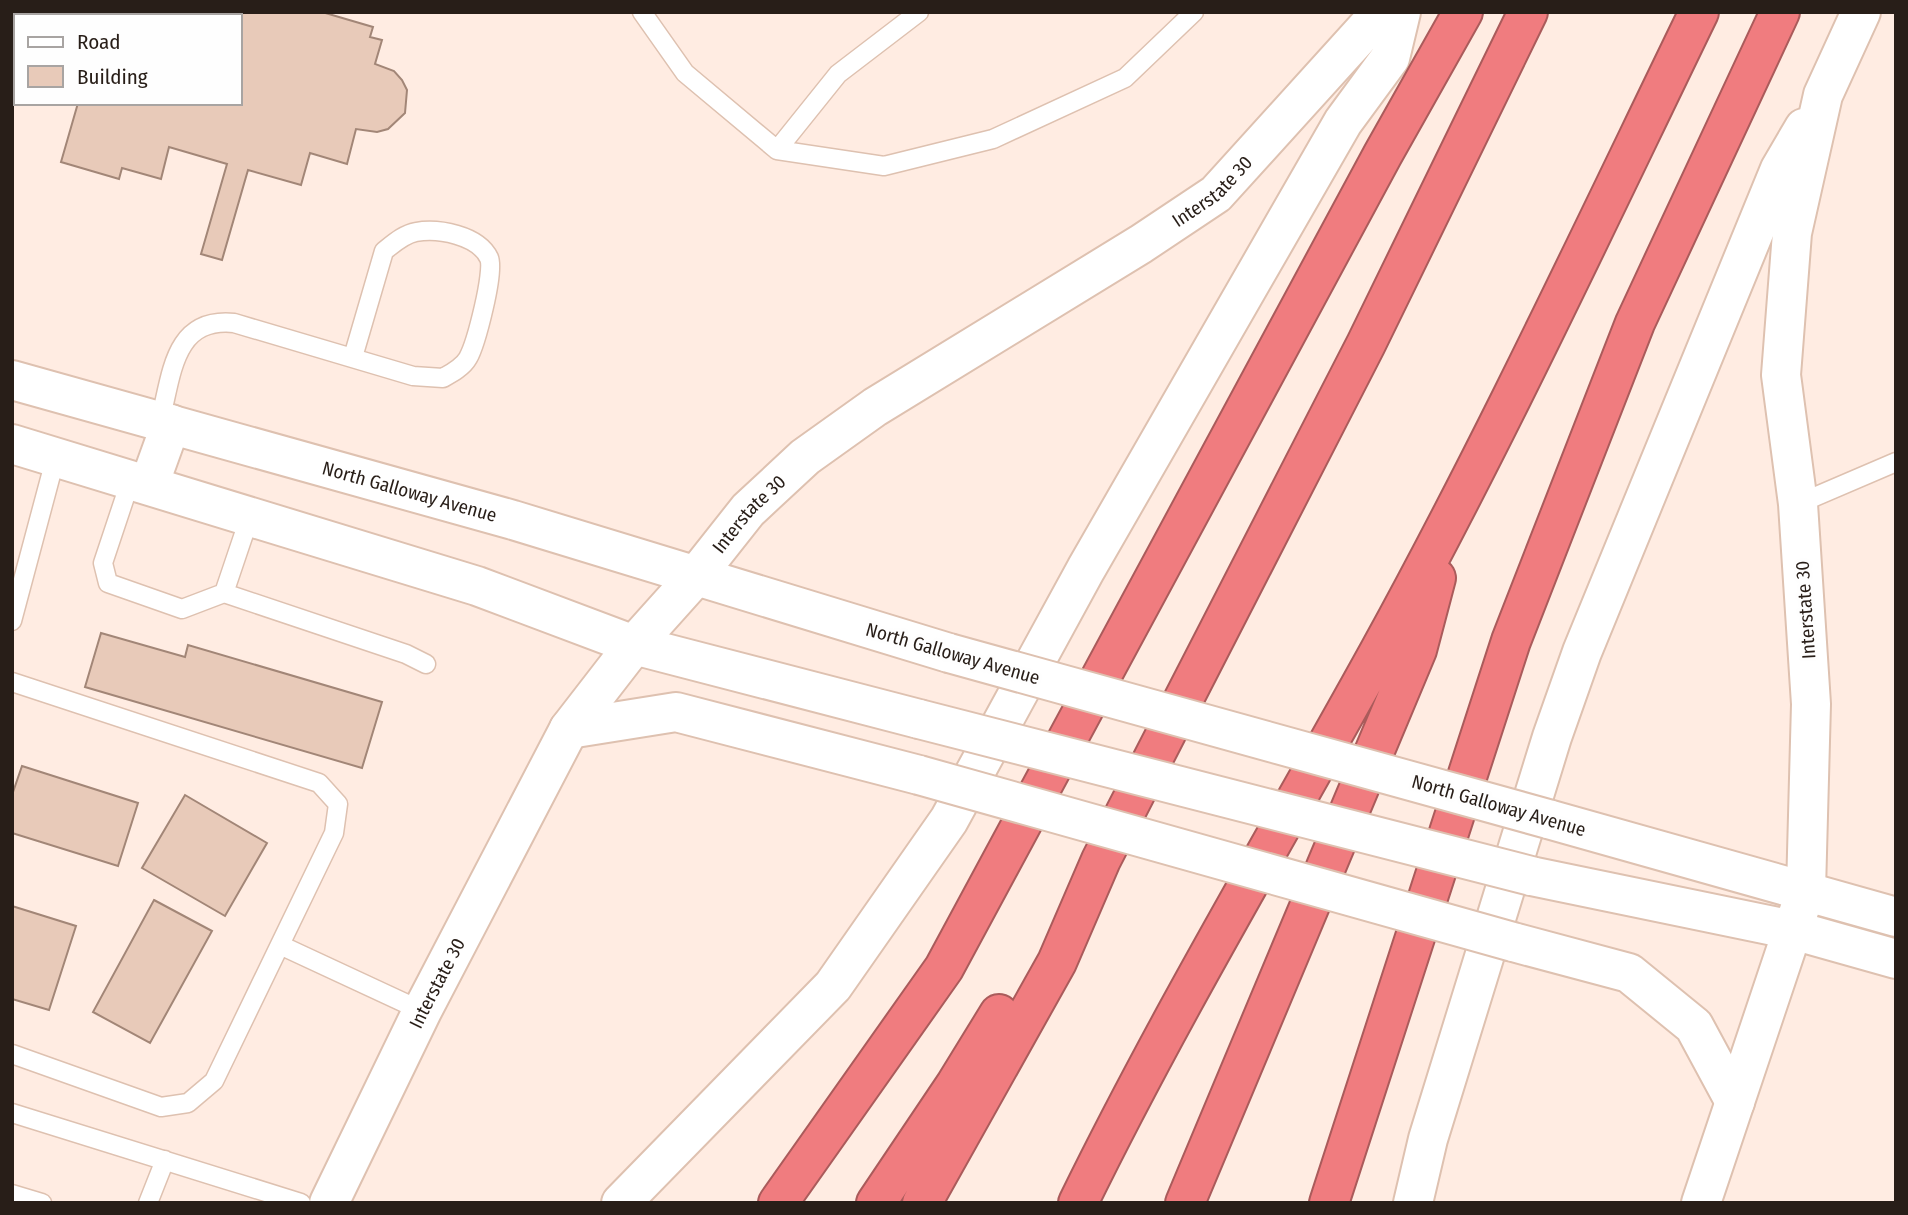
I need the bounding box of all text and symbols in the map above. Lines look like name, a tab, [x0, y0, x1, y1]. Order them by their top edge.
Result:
legend	[14, 14, 242, 105]
text: Road	[77, 29, 121, 55]
text: Building	[77, 64, 148, 90]
street label: Interstate 30	[1168, 151, 1257, 232]
street label: North Galloway Avenue	[320, 456, 499, 527]
street label: Interstate 30	[707, 470, 791, 558]
street label: Interstate 30	[1791, 560, 1820, 660]
street label: North Galloway Avenue	[863, 618, 1043, 689]
street label: North Galloway Avenue	[1409, 770, 1589, 841]
street label: Interstate 30	[404, 934, 470, 1032]

